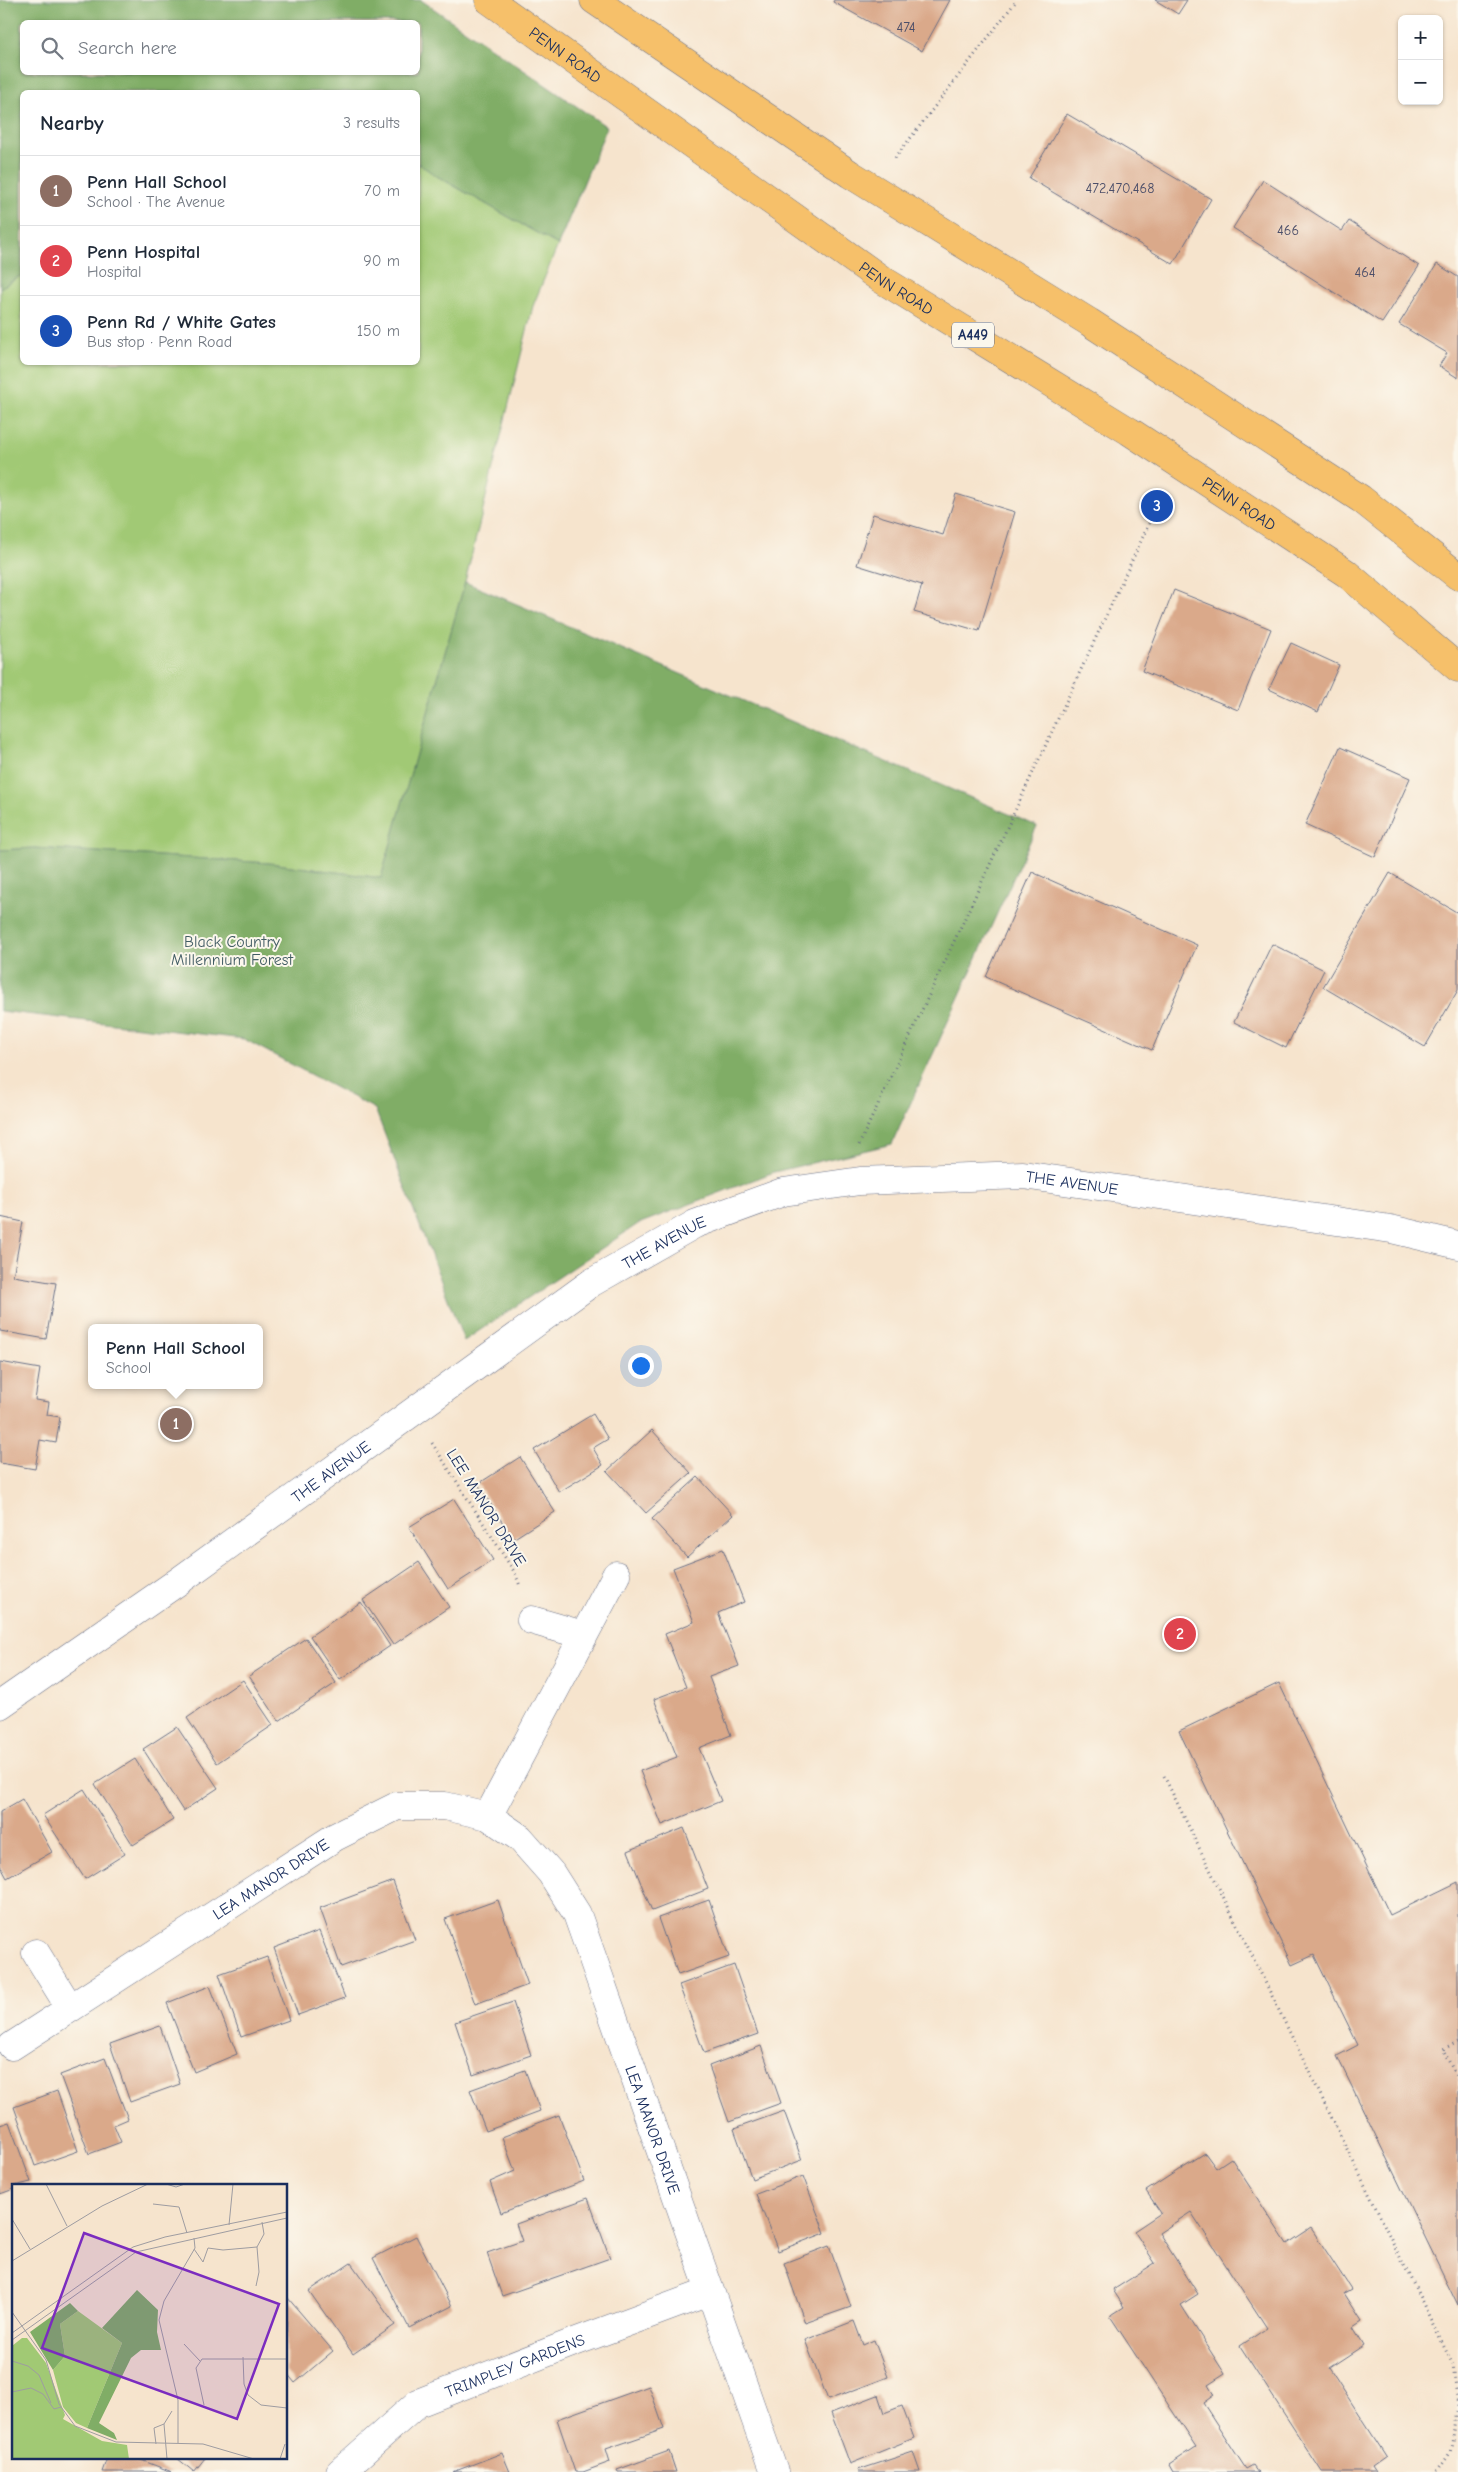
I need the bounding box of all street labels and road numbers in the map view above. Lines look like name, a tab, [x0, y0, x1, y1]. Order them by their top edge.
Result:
street label: PENN ROAD	[525, 24, 605, 87]
street label: PENN ROAD	[855, 258, 936, 319]
road number: A449	[952, 322, 994, 348]
street label: PENN ROAD	[1199, 474, 1279, 535]
street label: THE AVENUE	[1025, 1168, 1120, 1199]
street label: THE AVENUE	[619, 1213, 709, 1273]
street label: THE AVENUE	[288, 1437, 375, 1507]
street label: LEE MANOR DRIVE	[443, 1445, 530, 1570]
street label: LEA MANOR DRIVE	[210, 1835, 333, 1924]
street label: LEA MANOR DRIVE	[621, 2063, 683, 2197]
street label: TRIMPLEY GARDENS	[443, 2331, 588, 2402]

